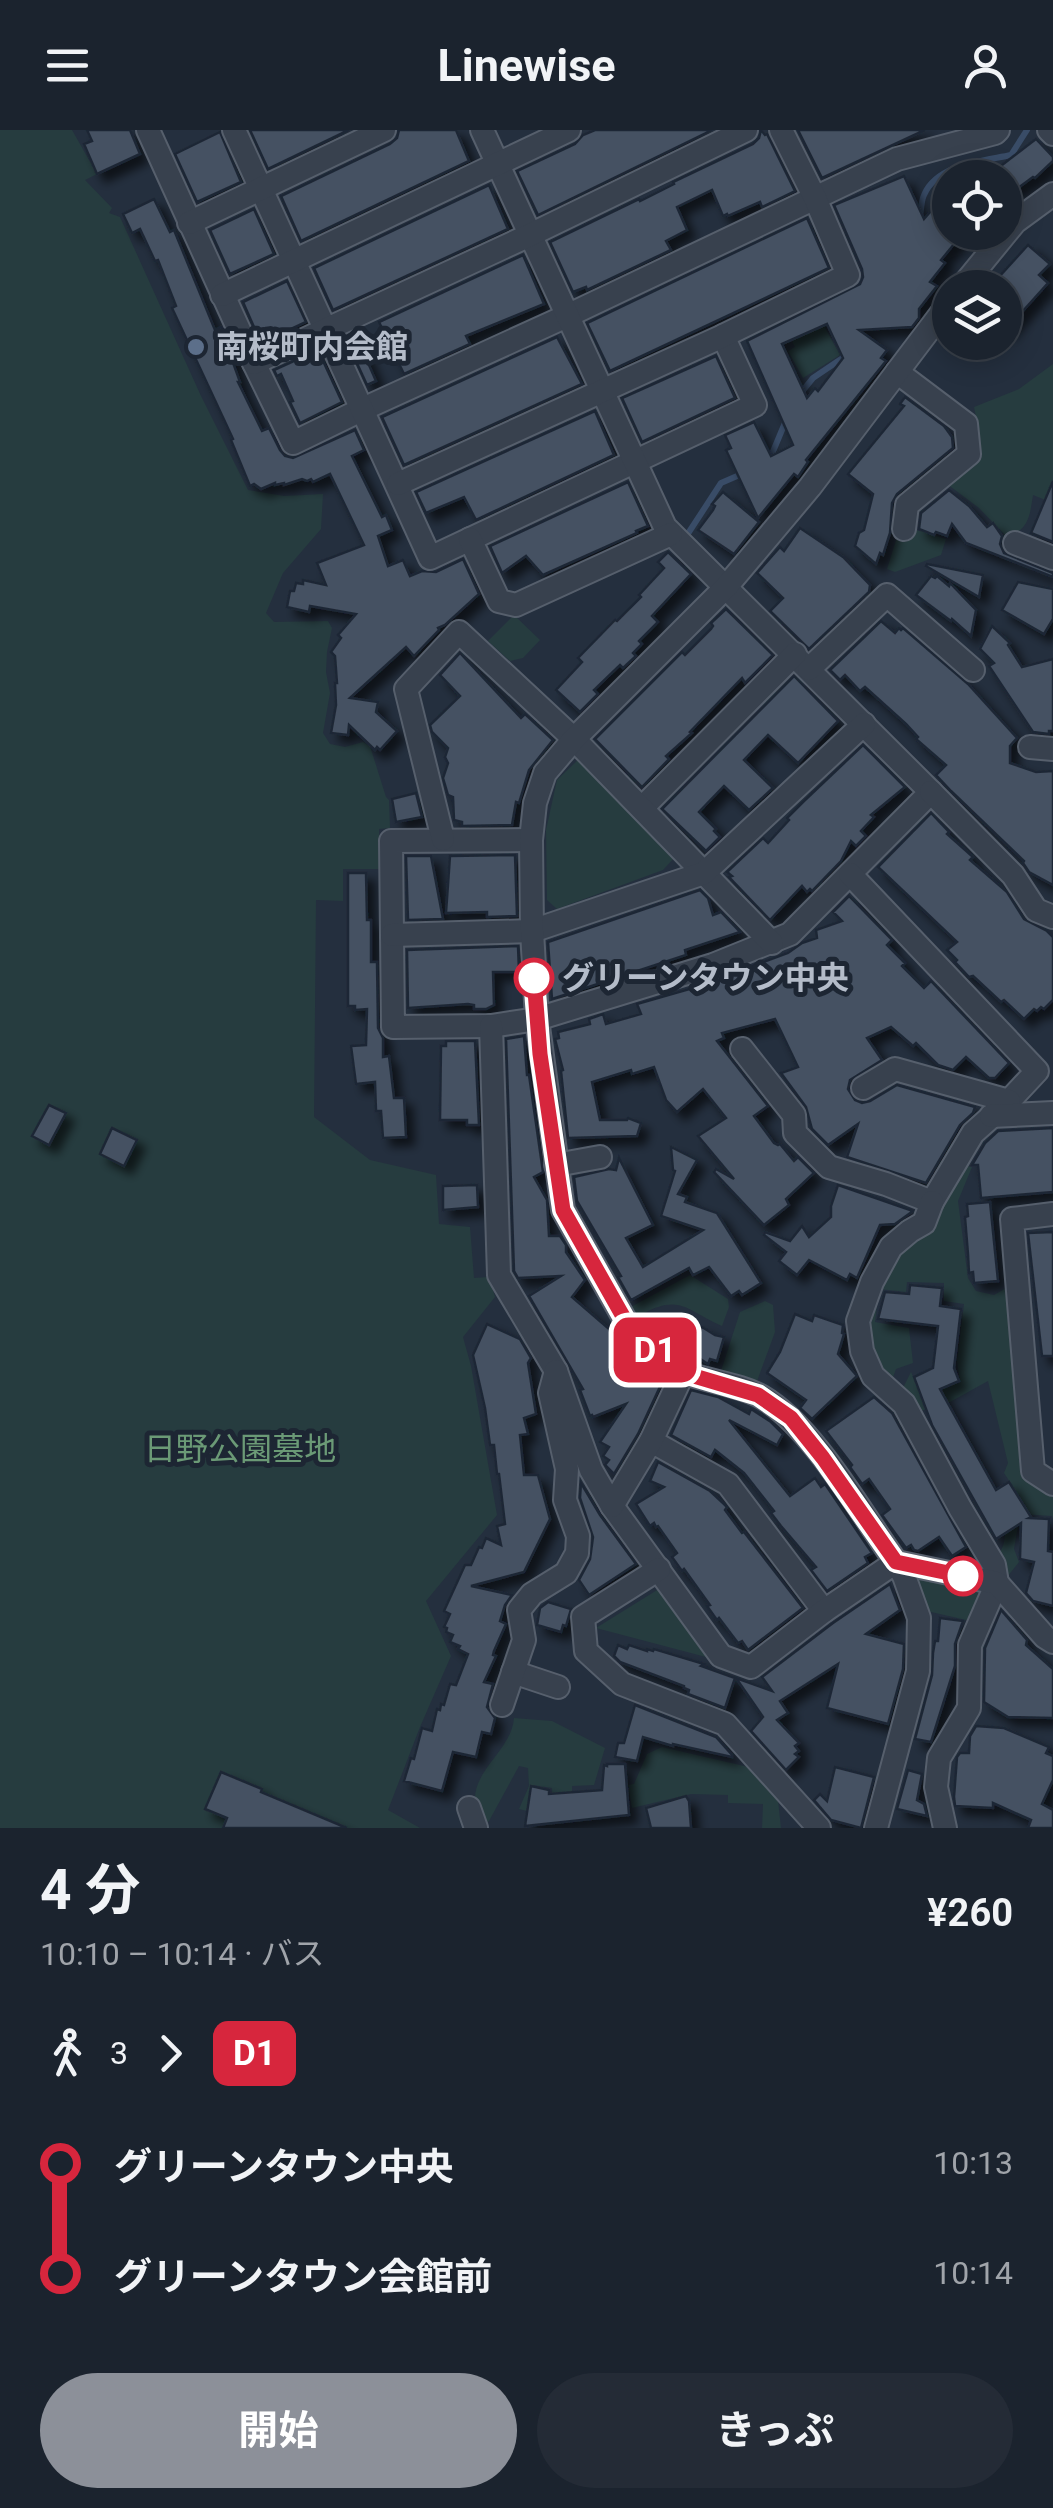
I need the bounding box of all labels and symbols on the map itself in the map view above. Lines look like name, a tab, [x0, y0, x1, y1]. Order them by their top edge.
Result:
place label: 南桜町内会館	[216, 328, 408, 366]
marker: 南桜町内会館	[185, 336, 207, 358]
marker: グリーンタウン中央	[515, 959, 553, 997]
place label: グリーンタウン中央	[562, 959, 848, 997]
line badge: D1	[610, 1318, 700, 1382]
park label: 日野公園墓地	[144, 1430, 336, 1468]
unlabelled marker	[944, 1557, 982, 1595]

